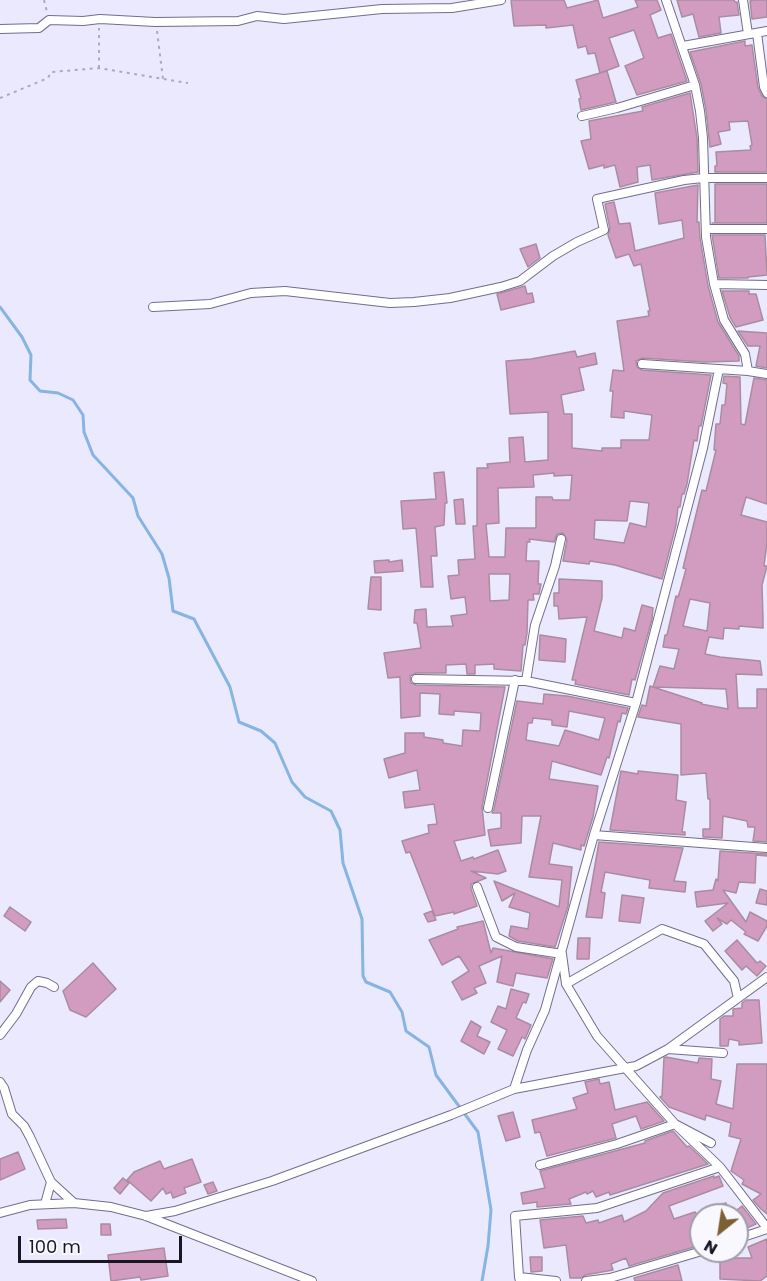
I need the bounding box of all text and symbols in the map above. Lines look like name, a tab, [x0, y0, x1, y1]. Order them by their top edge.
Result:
north arrow	[689, 1203, 749, 1263]
scale bar	[21, 1224, 184, 1262]
text: 100 m	[29, 1234, 81, 1259]
text: N	[700, 1234, 722, 1260]

